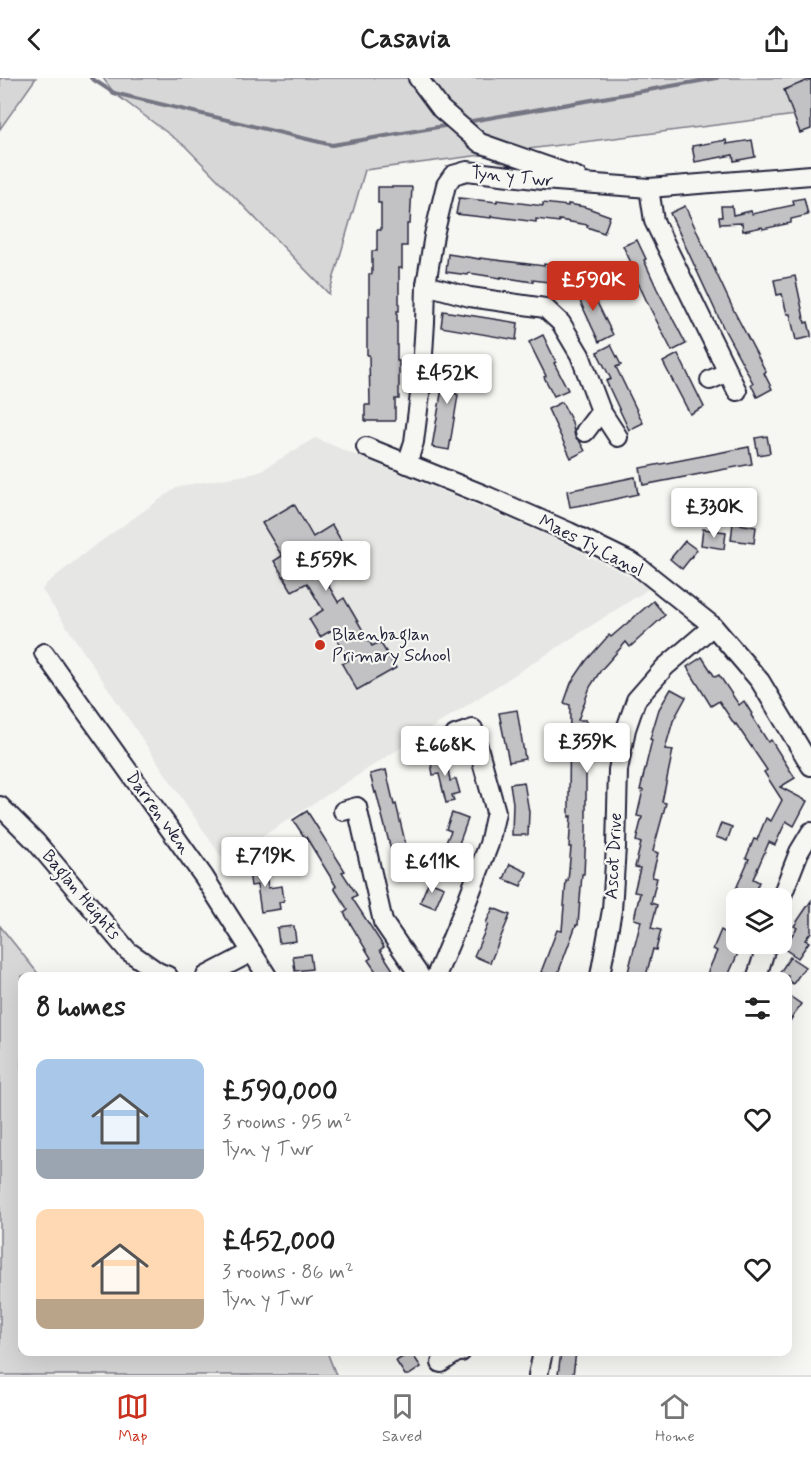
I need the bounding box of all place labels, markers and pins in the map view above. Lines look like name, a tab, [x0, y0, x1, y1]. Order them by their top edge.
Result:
pin: £590K	[551, 261, 635, 312]
pin: £452K	[405, 354, 489, 405]
pin: £330K	[672, 488, 756, 539]
pin: £559K	[284, 541, 368, 592]
place label: Blaenbaglan Primary School	[332, 623, 451, 668]
marker: Blaenbaglan Primary School	[313, 638, 327, 652]
pin: £359K	[545, 723, 629, 774]
pin: £668K	[403, 726, 487, 777]
pin: £719K	[223, 837, 307, 888]
pin: £611K	[390, 843, 474, 894]

